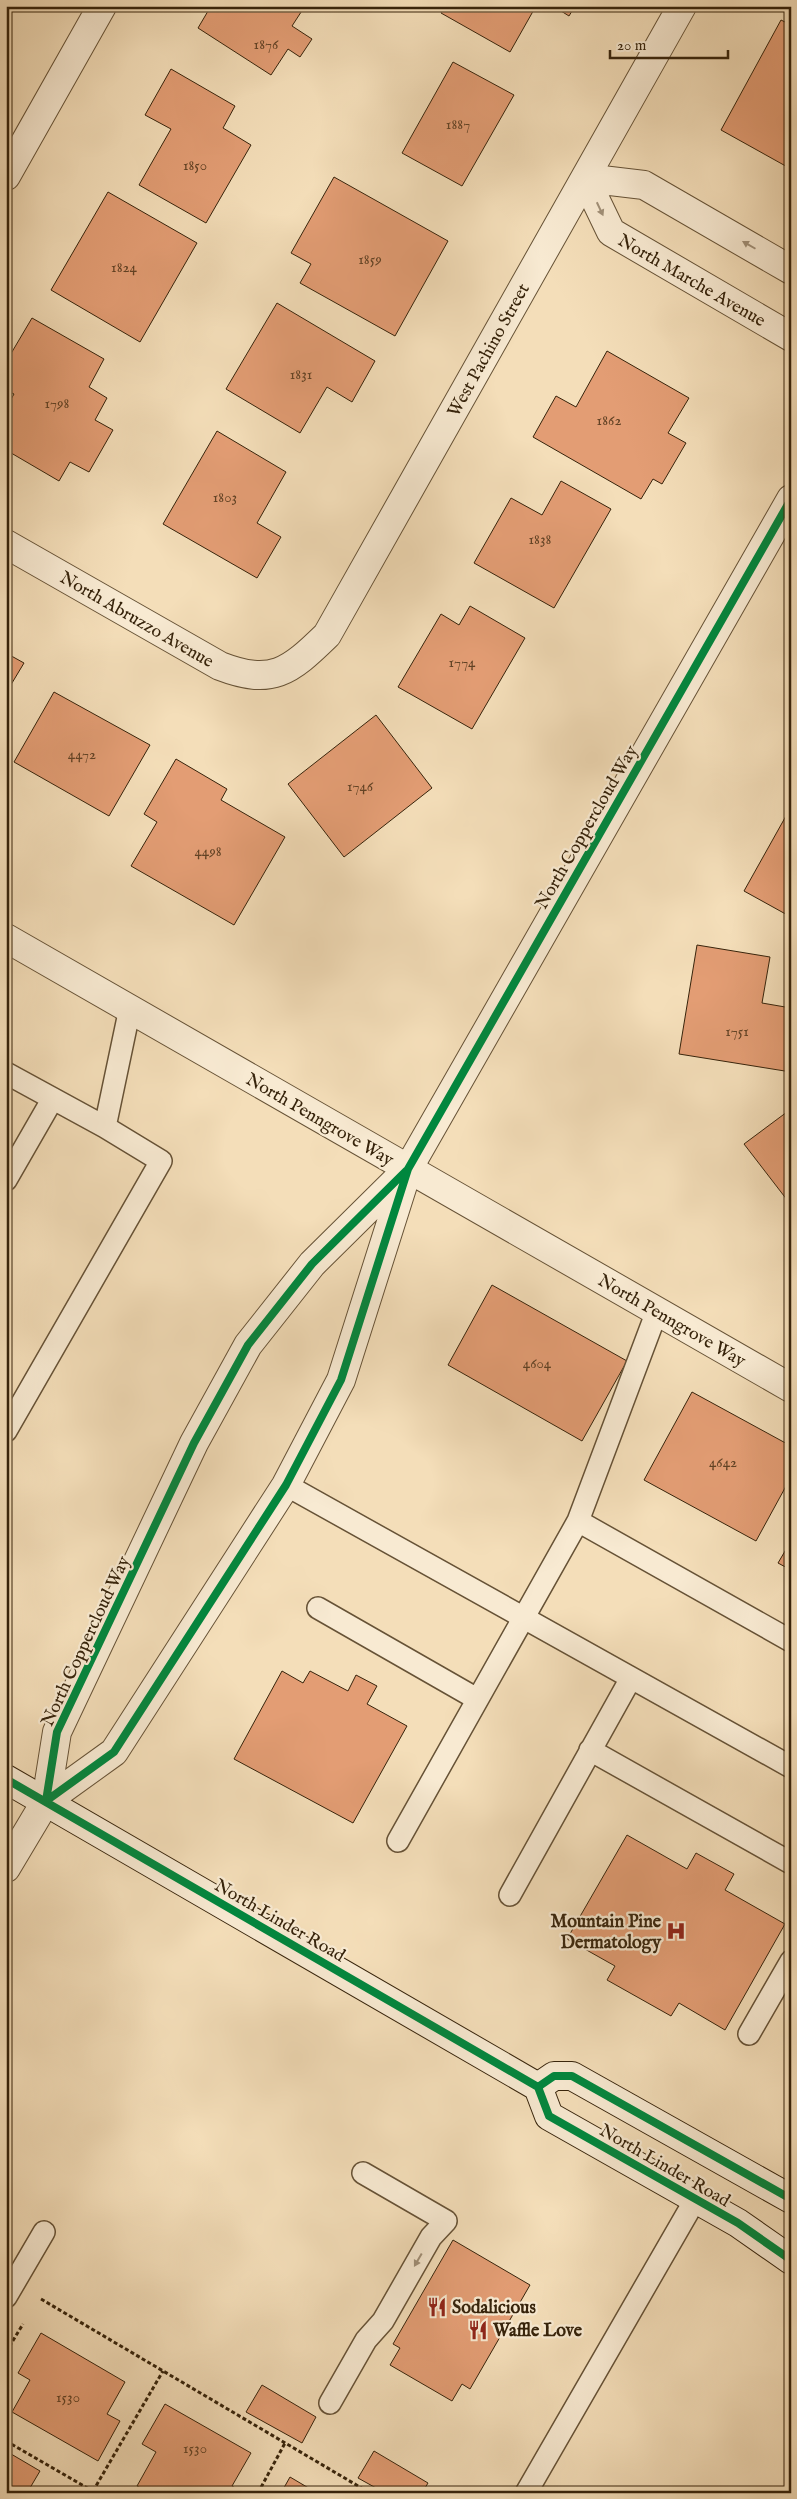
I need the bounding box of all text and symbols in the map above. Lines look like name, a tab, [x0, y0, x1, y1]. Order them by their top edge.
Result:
scale bar	[610, 28, 727, 60]
house number: 1876	[254, 35, 279, 54]
text: 20 m	[617, 36, 647, 55]
house number: 1887	[446, 115, 470, 134]
house number: 1850	[183, 156, 207, 175]
one-way arrow	[596, 202, 604, 216]
street label: North Marche Avenue	[613, 230, 769, 333]
one-way arrow	[742, 241, 755, 250]
house number: 1859	[358, 250, 382, 269]
house number: 1824	[111, 258, 138, 277]
street label: West Pachino Street	[443, 280, 536, 422]
house number: 1831	[290, 365, 312, 384]
house number: 1798	[44, 394, 70, 413]
house number: 1862	[597, 411, 621, 430]
house number: 1803	[213, 488, 237, 507]
house number: 1838	[529, 530, 552, 549]
street label: North Abruzzo Avenue	[55, 567, 217, 674]
house number: 1774	[449, 653, 476, 672]
street label: North Coppercloud Way	[531, 742, 644, 914]
house number: 4472	[68, 745, 96, 764]
house number: 1746	[347, 777, 374, 796]
house number: 4498	[194, 842, 222, 861]
house number: 1751	[725, 1022, 749, 1041]
street label: North Penngrove Way	[241, 1069, 397, 1172]
street label: North Penngrove Way	[593, 1270, 749, 1373]
house number: 4604	[523, 1354, 552, 1373]
house number: 4642	[709, 1453, 737, 1472]
street label: North Coppercloud Way	[37, 1553, 136, 1731]
street label: North Linder Road	[210, 1875, 349, 1968]
place label: Mountain Pine Dermatology	[550, 1911, 662, 1955]
hospital icon: Mountain Pine Dermatology	[665, 1920, 687, 1942]
street label: North Linder Road	[595, 2120, 734, 2213]
one-way arrow	[414, 2253, 422, 2268]
restaurant icon: Sodalicious	[426, 2296, 448, 2318]
place label: Sodalicious	[452, 2297, 536, 2320]
restaurant icon: Waffle Love	[467, 2319, 489, 2341]
place label: Waffle Love	[492, 2320, 583, 2343]
house number: 1530	[56, 2388, 80, 2407]
house number: 1530	[183, 2439, 207, 2458]

